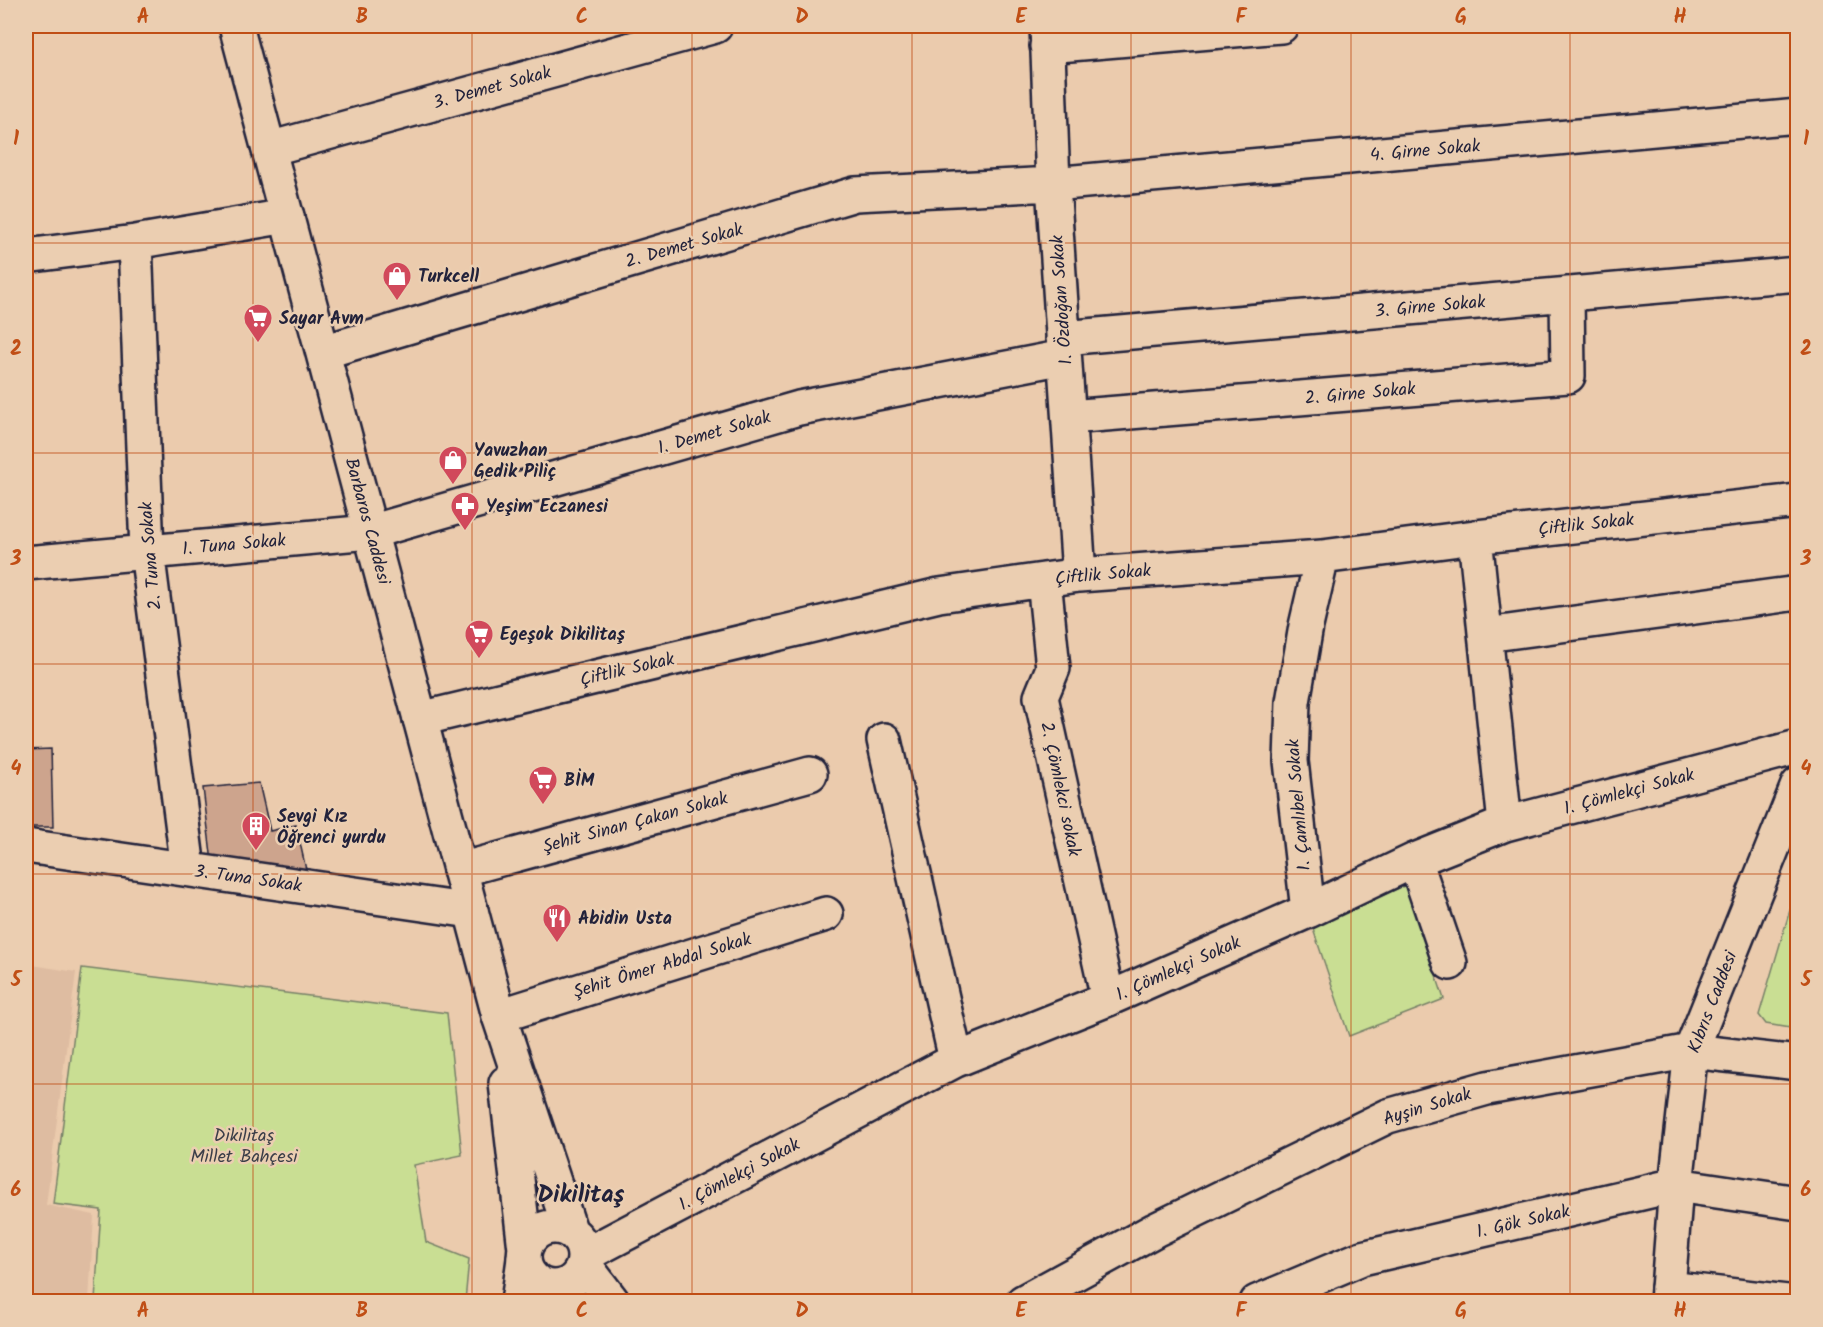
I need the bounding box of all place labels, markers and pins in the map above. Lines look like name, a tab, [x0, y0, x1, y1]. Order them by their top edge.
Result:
shop icon: Turkcell	[381, 260, 413, 302]
place label: Turkcell	[418, 263, 479, 292]
supermarket icon: Sayar Avm	[242, 302, 274, 344]
place label: Sayar Avm	[279, 305, 364, 334]
place label: Yavuzhan Gedik Piliç	[474, 437, 557, 487]
shop icon: Yavuzhan Gedik Piliç	[437, 444, 469, 486]
pharmacy icon: Yeşim Eczanesi	[449, 490, 481, 532]
place label: Yeşim Eczanesi	[486, 493, 608, 522]
supermarket icon: Egeşok Dikilitaş	[463, 618, 495, 660]
place label: Egeşok Dikilitaş	[500, 621, 626, 650]
supermarket icon: BİM	[527, 764, 559, 806]
place label: BİM	[564, 767, 595, 796]
place label: Sevgi Kız Öğrenci yurdu	[277, 803, 386, 853]
building icon: Sevgi Kız Öğrenci yurdu	[240, 810, 272, 852]
restaurant icon: Abidin Usta	[541, 902, 573, 944]
place label: Abidin Usta	[578, 905, 672, 934]

